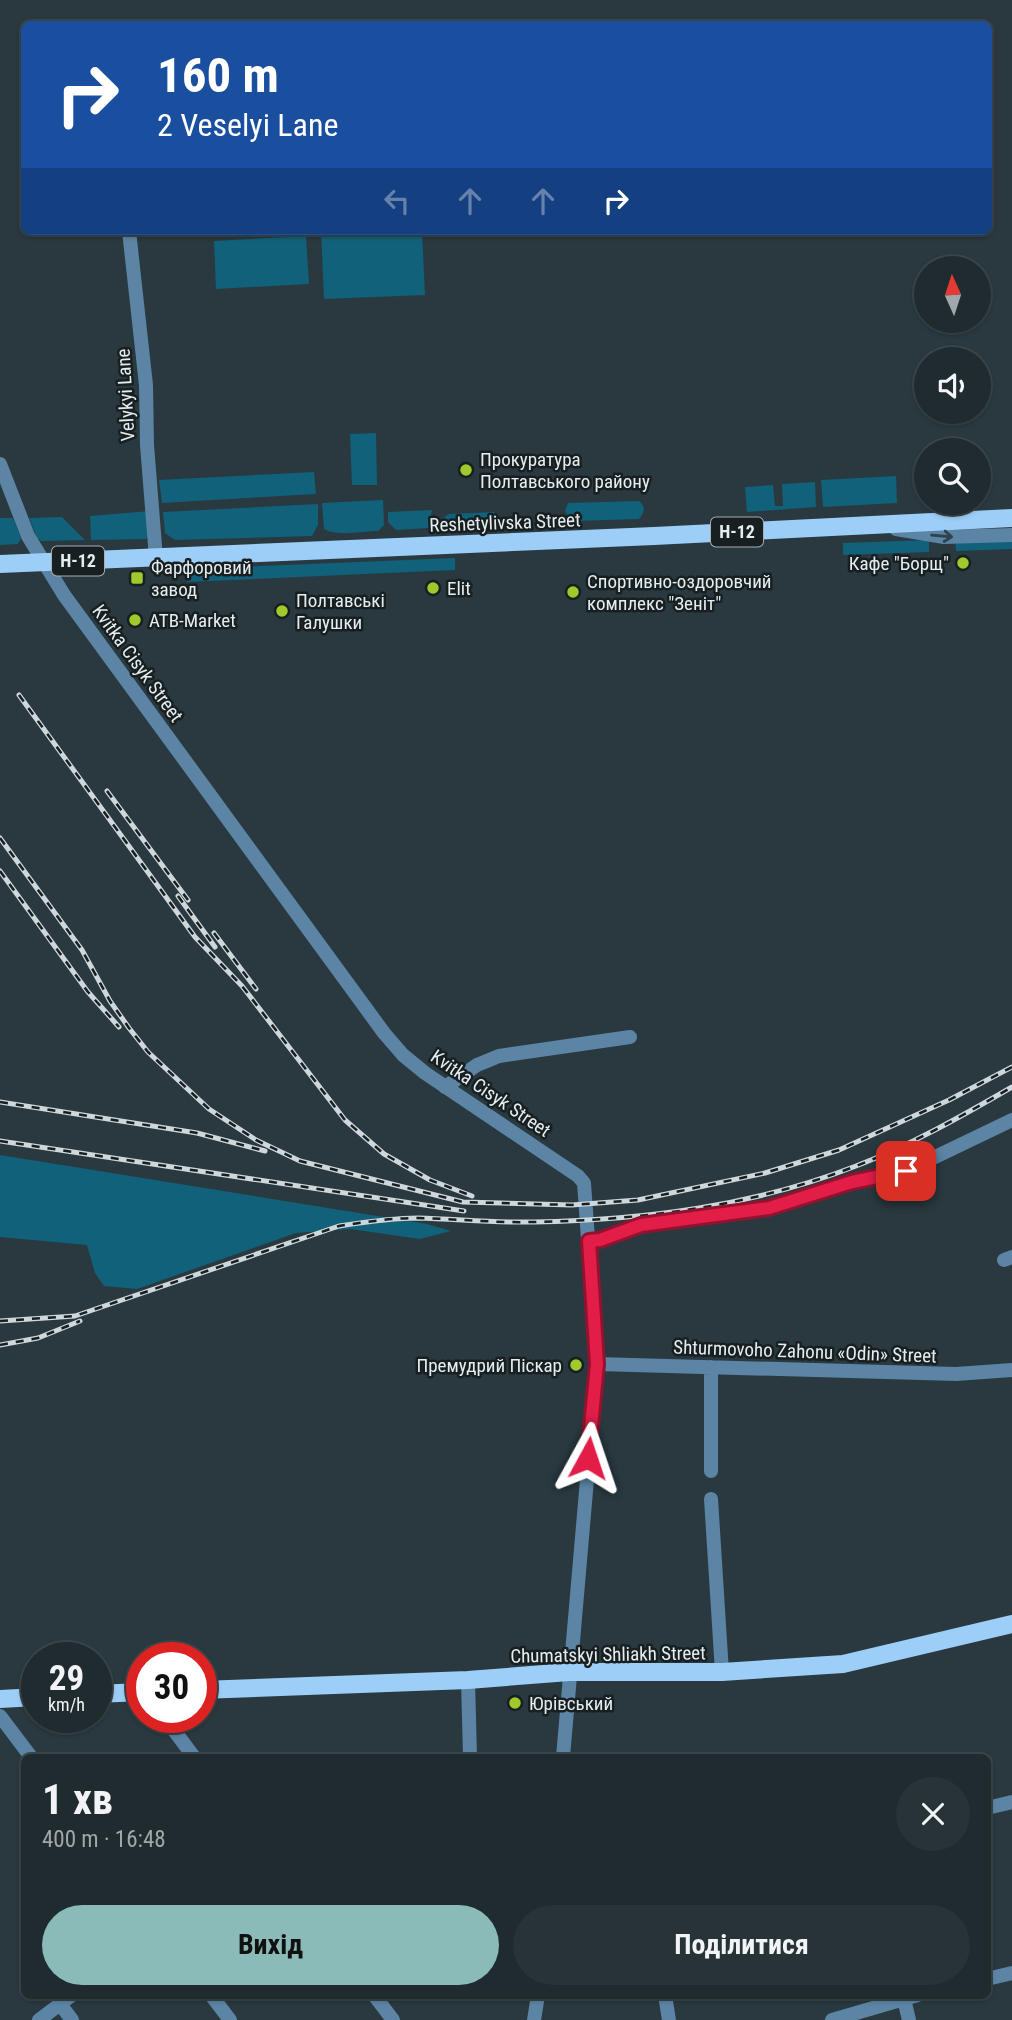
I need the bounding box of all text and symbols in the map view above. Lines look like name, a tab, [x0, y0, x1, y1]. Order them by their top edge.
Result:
text: 160 m	[157, 47, 279, 104]
icon: right	[42, 49, 133, 140]
text: 2 Veselyi Lane	[157, 106, 338, 144]
icon: left	[378, 182, 416, 220]
icon: ahead	[451, 182, 489, 220]
icon: ahead	[524, 182, 562, 220]
icon: right	[597, 182, 635, 220]
north arrow	[914, 256, 990, 332]
map controls	[914, 256, 991, 515]
button: sound	[914, 347, 991, 424]
street label: Velykyi Lane	[112, 348, 139, 442]
button: search	[914, 438, 991, 515]
place label: Прокуратура Полтавського району	[480, 448, 650, 493]
marker: Прокуратура Полтавського району	[458, 462, 474, 478]
street label: Reshetylivska Street	[429, 508, 581, 537]
road number: Н-12	[711, 518, 763, 546]
one-way arrow	[930, 530, 952, 543]
road number: Н-12	[52, 546, 104, 576]
place label: Кафе "Борщ"	[849, 552, 949, 575]
marker: Кафе "Борщ"	[955, 555, 971, 571]
place label: Фарфоровий завод	[151, 556, 252, 601]
marker: Фарфоровий завод	[129, 570, 145, 586]
place label: Спортивно-оздоровчий комплекс "Зеніт"	[587, 570, 772, 615]
place label: Elit	[447, 577, 471, 600]
marker: Elit	[425, 580, 441, 596]
marker: Спортивно-оздоровчий комплекс "Зеніт"	[565, 584, 581, 600]
place label: Полтавські Галушки	[296, 589, 385, 634]
street label: Kvitka Cisyk Street	[87, 600, 188, 726]
marker: Полтавські Галушки	[274, 603, 290, 619]
place label: ATB-Market	[149, 609, 236, 632]
marker: ATB-Market	[127, 612, 143, 628]
street label: Kvitka Cisyk Street	[427, 1045, 555, 1142]
pin	[876, 1141, 936, 1201]
icon: arrive	[887, 1152, 925, 1190]
street label: Shturmovoho Zahonu «Odin» Street	[673, 1335, 937, 1368]
place label: Премудрий Піскар	[416, 1354, 562, 1377]
marker: Премудрий Піскар	[568, 1357, 584, 1373]
position arrow	[551, 1421, 625, 1495]
street label: Chumatskyi Shliakh Street	[510, 1641, 706, 1668]
speed limit sign: 30	[126, 1642, 217, 1733]
text: 29	[49, 1658, 84, 1699]
place label: Юрівський	[529, 1692, 613, 1715]
text: km/h	[48, 1694, 85, 1715]
marker: Юрівський	[507, 1695, 523, 1711]
text: 1 хв	[42, 1775, 113, 1824]
button: close	[896, 1777, 970, 1851]
text: 400 m · 16:48	[42, 1826, 166, 1853]
button: Вихід	[42, 1905, 499, 1985]
button: Поділитися	[513, 1905, 970, 1985]

